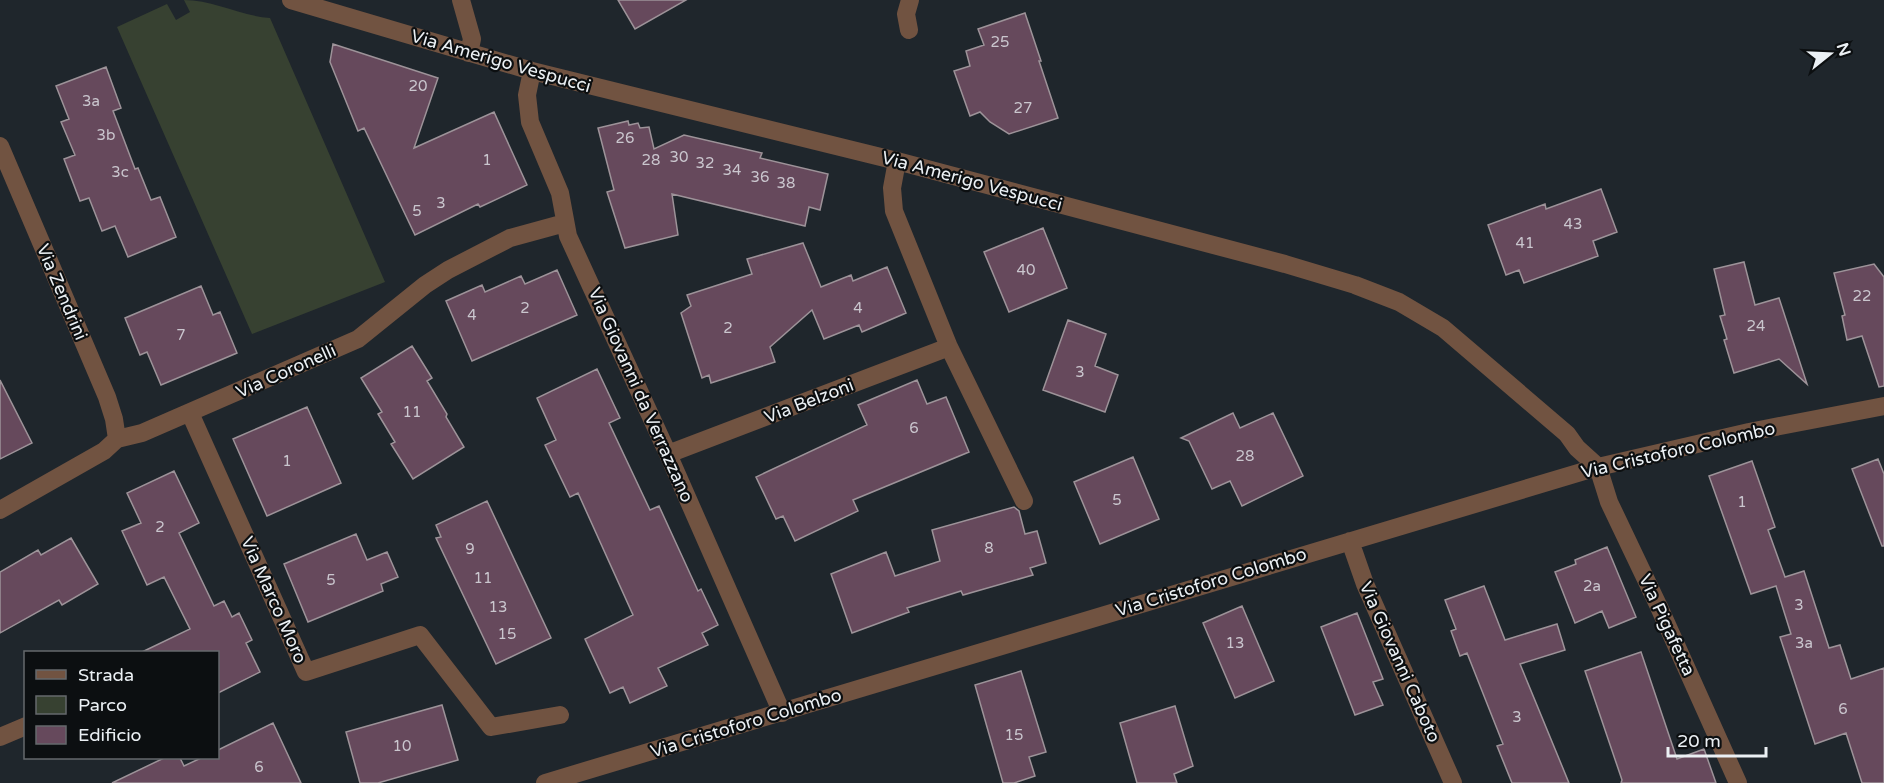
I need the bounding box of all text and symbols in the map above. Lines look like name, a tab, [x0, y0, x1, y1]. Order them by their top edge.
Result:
north arrow	[1800, 24, 1860, 84]
street label: Via Amerigo Vespucci	[408, 25, 594, 97]
house number: 25	[991, 33, 1009, 51]
text: N	[1832, 40, 1855, 59]
house number: 20	[409, 77, 427, 95]
house number: 3a	[82, 92, 100, 110]
house number: 27	[1014, 99, 1032, 117]
house number: 3b	[97, 126, 115, 144]
house number: 26	[616, 129, 634, 147]
street label: Via Amerigo Vespucci	[879, 146, 1065, 216]
house number: 30	[670, 148, 688, 166]
house number: 1	[482, 151, 492, 169]
house number: 28	[642, 151, 660, 169]
house number: 32	[696, 154, 714, 172]
house number: 34	[723, 161, 741, 179]
house number: 3c	[111, 163, 129, 181]
house number: 36	[751, 168, 769, 186]
house number: 38	[777, 174, 795, 192]
house number: 3	[436, 194, 446, 212]
house number: 5	[412, 202, 422, 220]
house number: 43	[1564, 215, 1582, 233]
house number: 41	[1516, 234, 1534, 252]
street label: Via Zendrini	[32, 241, 92, 343]
house number: 40	[1017, 261, 1035, 279]
street label: Via Giovanni da Verrazzano	[584, 284, 698, 506]
house number: 22	[1853, 287, 1871, 305]
house number: 2	[520, 299, 530, 317]
house number: 4	[853, 299, 863, 317]
house number: 4	[467, 306, 477, 324]
house number: 24	[1747, 317, 1765, 335]
house number: 2	[723, 319, 733, 337]
house number: 7	[176, 326, 186, 344]
street label: Via Coronelli	[233, 339, 339, 403]
house number: 3	[1075, 363, 1085, 381]
street label: Via Belzoni	[761, 374, 857, 428]
house number: 11	[403, 403, 421, 421]
street label: Via Cristoforo Colombo	[1579, 417, 1777, 483]
house number: 6	[909, 419, 919, 437]
house number: 28	[1236, 447, 1254, 465]
house number: 1	[282, 452, 292, 470]
house number: 5	[1112, 491, 1122, 509]
house number: 1	[1737, 493, 1747, 511]
house number: 2	[155, 518, 165, 536]
street label: Via Marco Moro	[236, 533, 312, 667]
house number: 8	[984, 539, 994, 557]
house number: 9	[465, 540, 475, 558]
street label: Via Cristoforo Colombo	[1113, 542, 1309, 622]
house number: 11	[474, 569, 492, 587]
house number: 5	[326, 571, 336, 589]
street label: Via Pigafetta	[1634, 571, 1700, 679]
house number: 2a	[1583, 577, 1601, 595]
street label: Via Giovanni Caboto	[1355, 578, 1445, 746]
house number: 3	[1794, 596, 1804, 614]
house number: 13	[489, 598, 507, 616]
house number: 15	[498, 625, 516, 643]
house number: 13	[1226, 634, 1244, 652]
house number: 3a	[1795, 634, 1813, 652]
legend	[24, 651, 219, 759]
text: Strada	[78, 664, 134, 686]
street label: Via Cristoforo Colombo	[648, 683, 844, 763]
text: Parco	[78, 694, 127, 716]
house number: 6	[1838, 700, 1848, 718]
house number: 3	[1512, 708, 1522, 726]
scale bar	[1668, 720, 1766, 758]
text: Edificio	[78, 724, 142, 746]
house number: 15	[1005, 726, 1023, 744]
text: 20 m	[1677, 730, 1721, 752]
house number: 10	[393, 737, 411, 755]
house number: 6	[254, 758, 264, 776]

